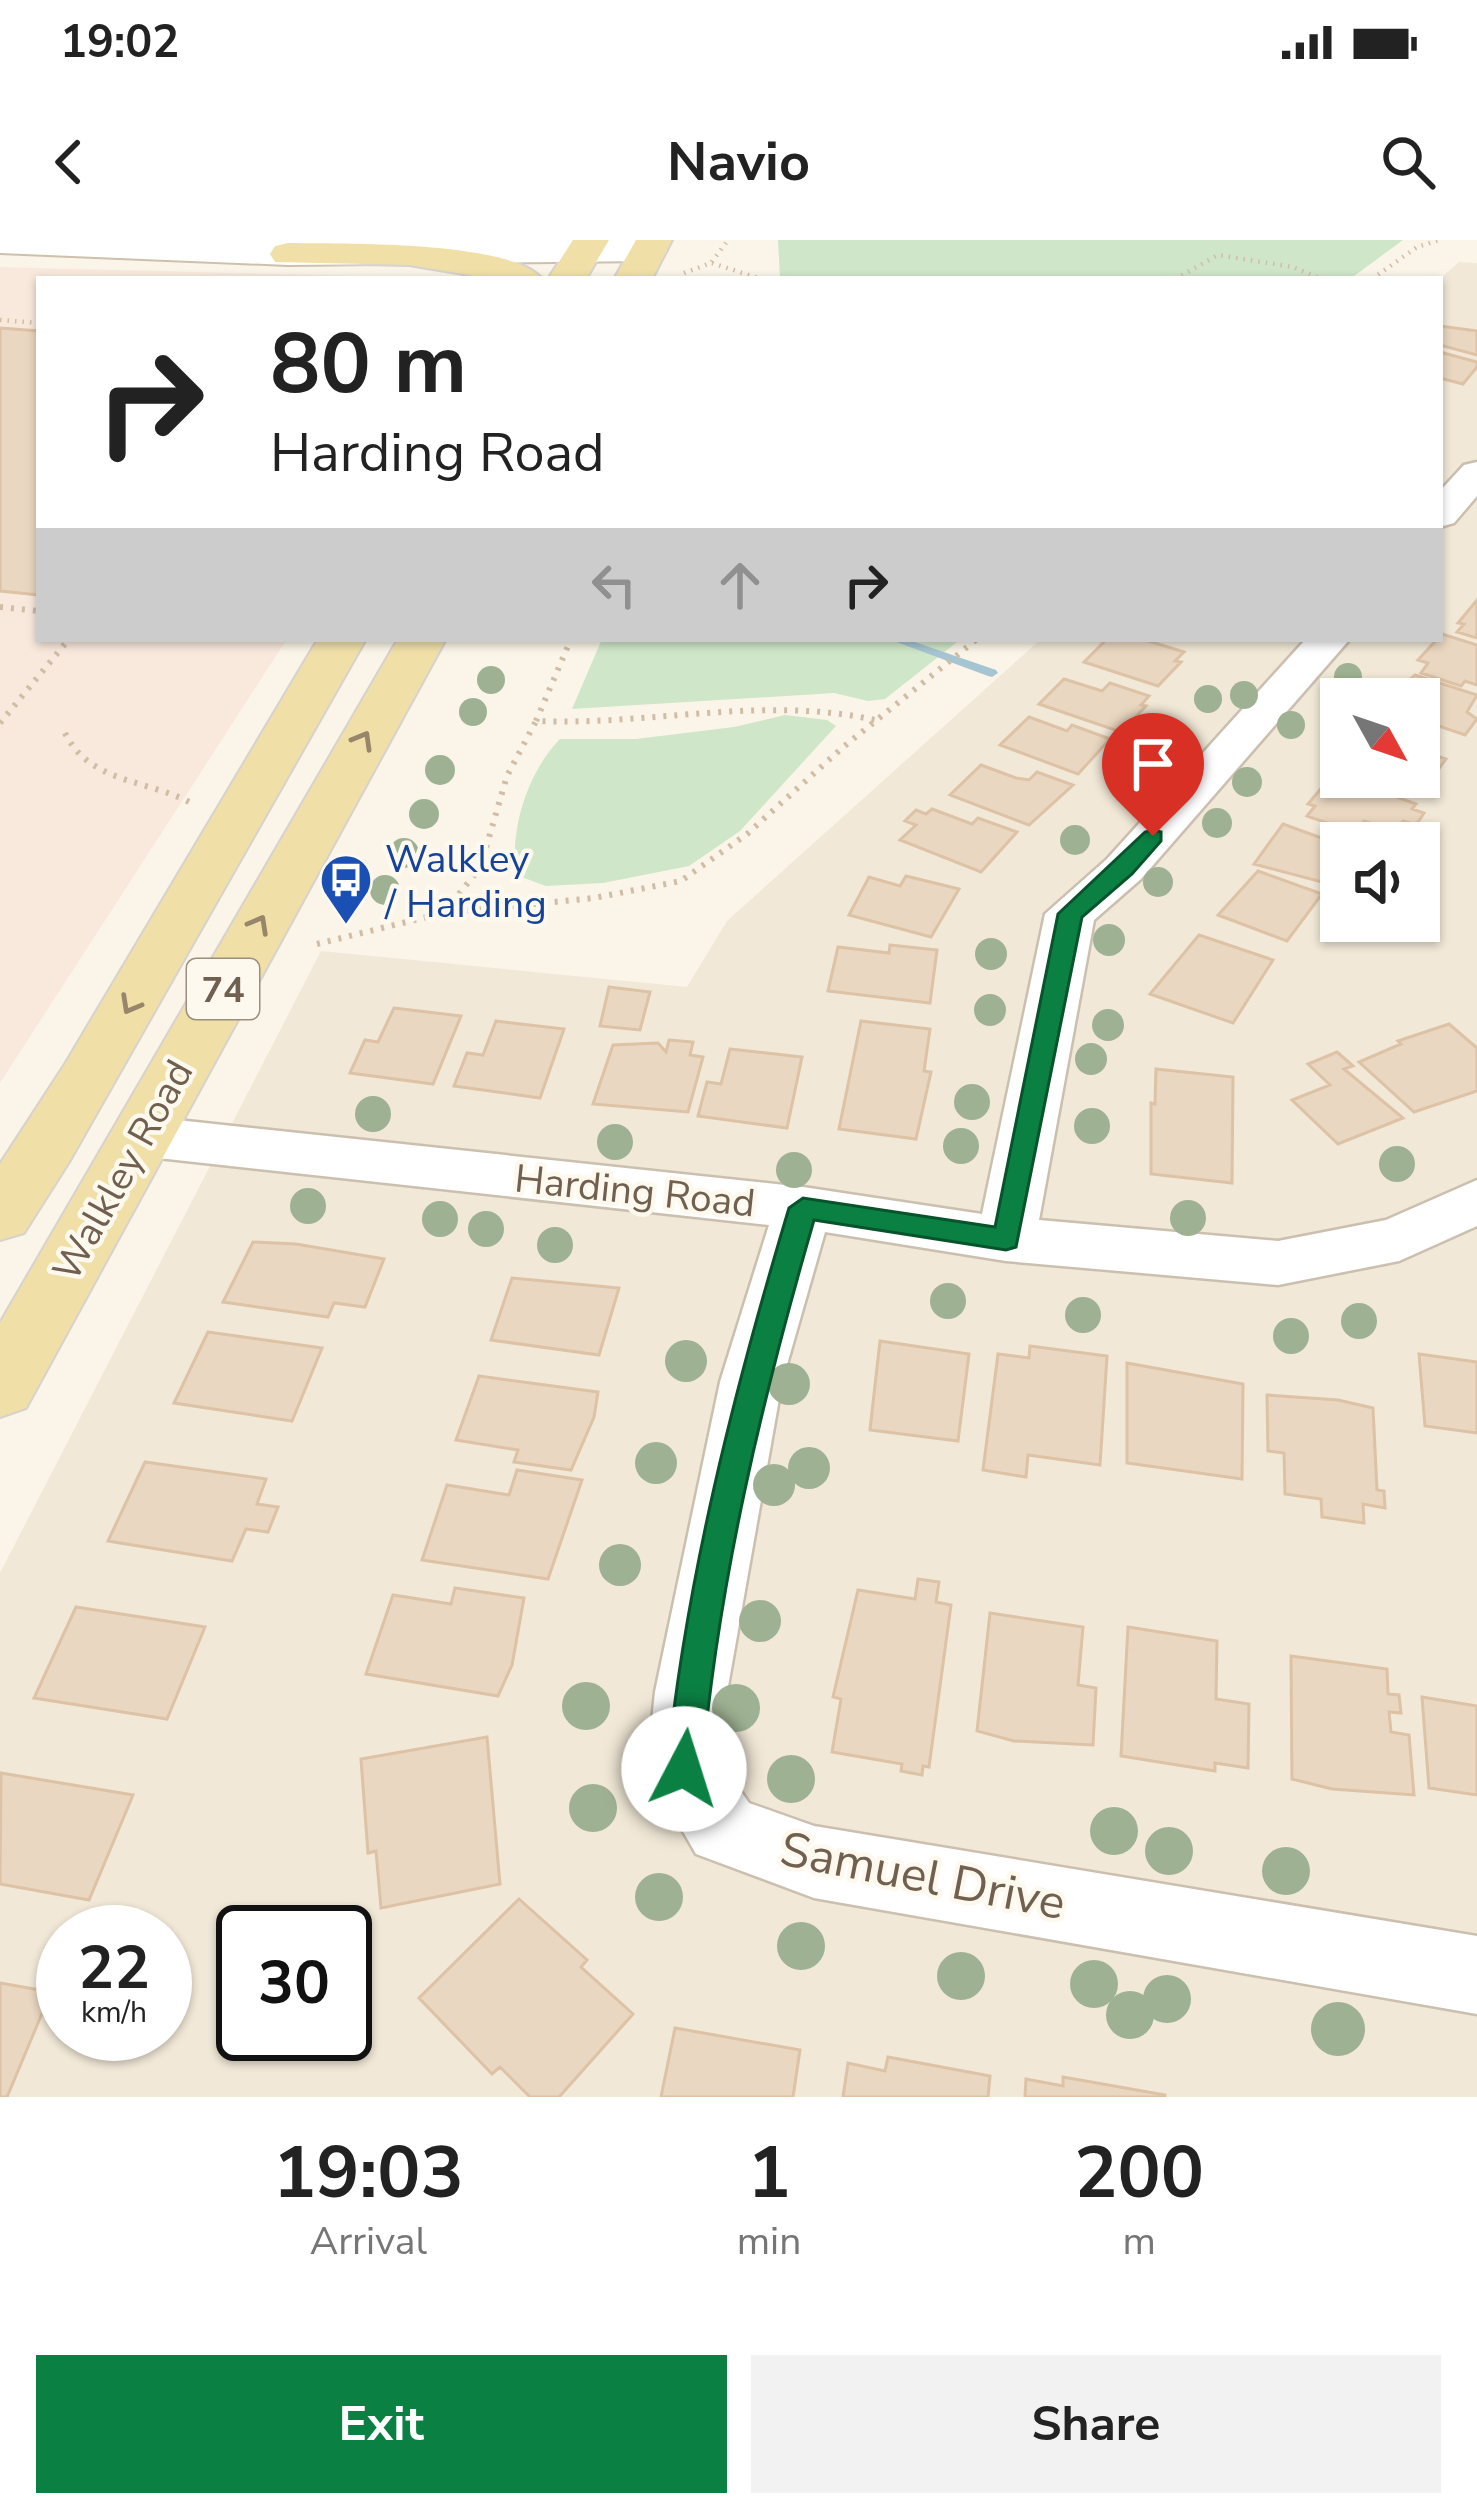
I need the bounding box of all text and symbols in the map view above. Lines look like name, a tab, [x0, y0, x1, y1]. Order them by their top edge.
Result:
text: 19:02	[60, 12, 179, 73]
text: Navio	[667, 125, 810, 199]
icon: back	[36, 129, 102, 195]
icon: search	[1375, 129, 1441, 195]
text: 80 m	[270, 307, 467, 422]
icon: right	[72, 324, 228, 480]
text: Harding Road	[270, 416, 605, 490]
icon: left	[581, 552, 647, 618]
icon: ahead	[707, 552, 773, 618]
icon: right	[833, 552, 899, 618]
north arrow	[1320, 678, 1440, 798]
map controls	[1320, 678, 1440, 942]
pin	[1102, 713, 1204, 836]
one-way arrow	[348, 731, 371, 753]
icon: arrive	[1120, 731, 1186, 797]
button: sound	[1320, 822, 1440, 942]
place label: Walkley / Harding	[384, 833, 547, 931]
bus stop icon: Walkley / Harding	[318, 852, 374, 926]
one-way arrow	[245, 916, 268, 937]
road number: 74	[187, 959, 259, 1019]
one-way arrow	[121, 992, 144, 1013]
street label: Walkley Road	[41, 1051, 206, 1291]
street label: Harding Road	[512, 1153, 758, 1230]
position arrow	[621, 1706, 747, 1832]
street label: Samuel Drive	[775, 1816, 1071, 1936]
speed limit sign: 30	[216, 1905, 372, 2061]
text: 22	[78, 1927, 150, 2009]
text: km/h	[81, 1992, 147, 2033]
text: 19:03	[273, 2124, 464, 2222]
text: 1	[747, 2124, 791, 2222]
text: 200	[1074, 2124, 1204, 2222]
text: Arrival	[310, 2215, 427, 2268]
text: min	[737, 2215, 801, 2268]
text: m	[1122, 2215, 1156, 2268]
button: Exit	[36, 2355, 727, 2493]
button: Share	[751, 2355, 1441, 2493]

